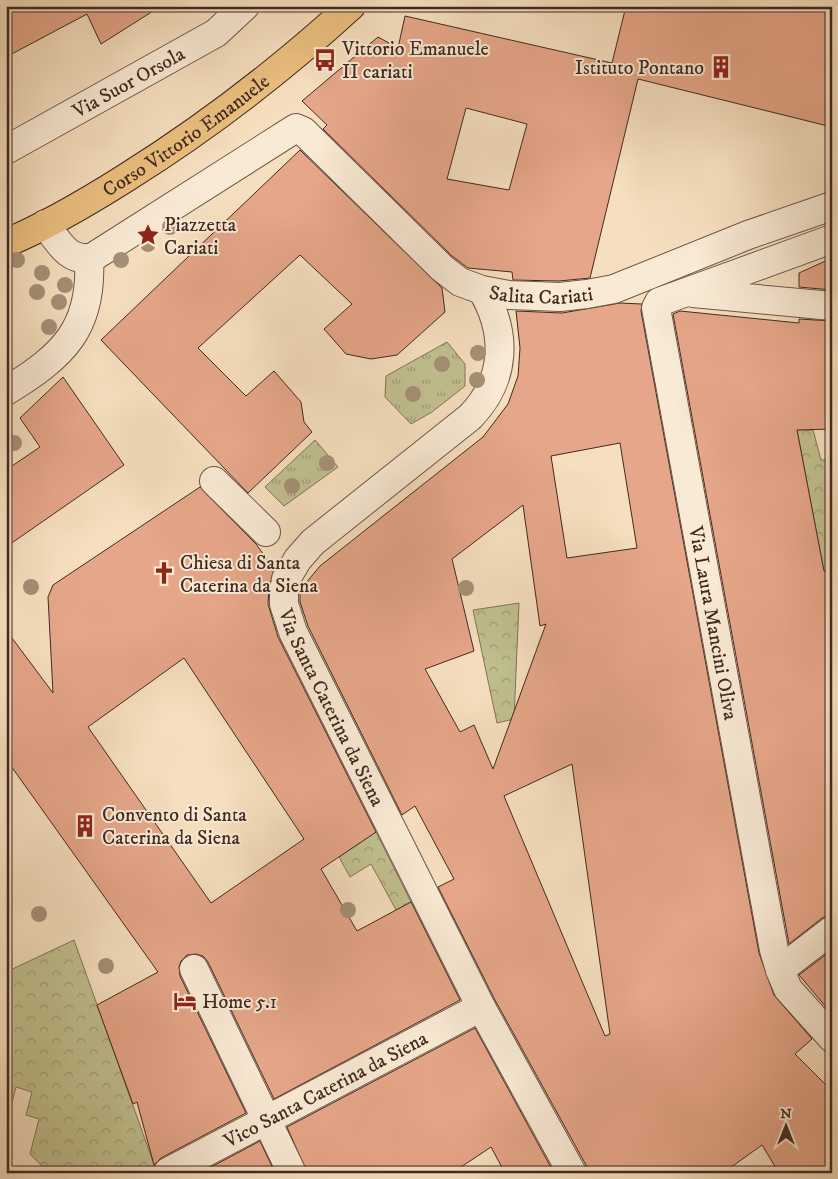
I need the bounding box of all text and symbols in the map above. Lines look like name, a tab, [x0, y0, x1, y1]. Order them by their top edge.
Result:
place label: Vittorio Emanuele II cariati	[341, 37, 489, 85]
street label: Via Suor Orsola	[68, 42, 190, 125]
bus stop icon: Vittorio Emanuele II cariati	[312, 47, 338, 73]
building icon: Istituto Pontano	[708, 54, 734, 80]
place label: Istituto Pontano	[575, 56, 704, 81]
street label: Corso Vittorio Emanuele	[98, 70, 275, 203]
place label: Piazzetta Cariati	[164, 213, 237, 261]
place icon: Piazzetta Cariati	[135, 222, 161, 248]
street label: Salita Cariati	[487, 281, 595, 311]
street label: Via Laura Mancini Oliva	[682, 523, 743, 723]
place label: Chiesa di Santa Caterina da Siena	[180, 551, 318, 599]
church icon: Chiesa di Santa Caterina da Siena	[151, 560, 177, 586]
street label: Via Santa Caterina da Siena	[272, 605, 390, 811]
place label: Convento di Santa Caterina da Siena	[102, 803, 247, 851]
building icon: Convento di Santa Caterina da Siena	[72, 813, 98, 839]
hotel icon: Home 5.1	[172, 988, 198, 1014]
place label: Home 5.1	[202, 990, 277, 1015]
street label: Vico Santa Caterina da Siena	[219, 1026, 433, 1155]
north arrow	[760, 1102, 810, 1152]
text: N	[780, 1105, 792, 1123]

